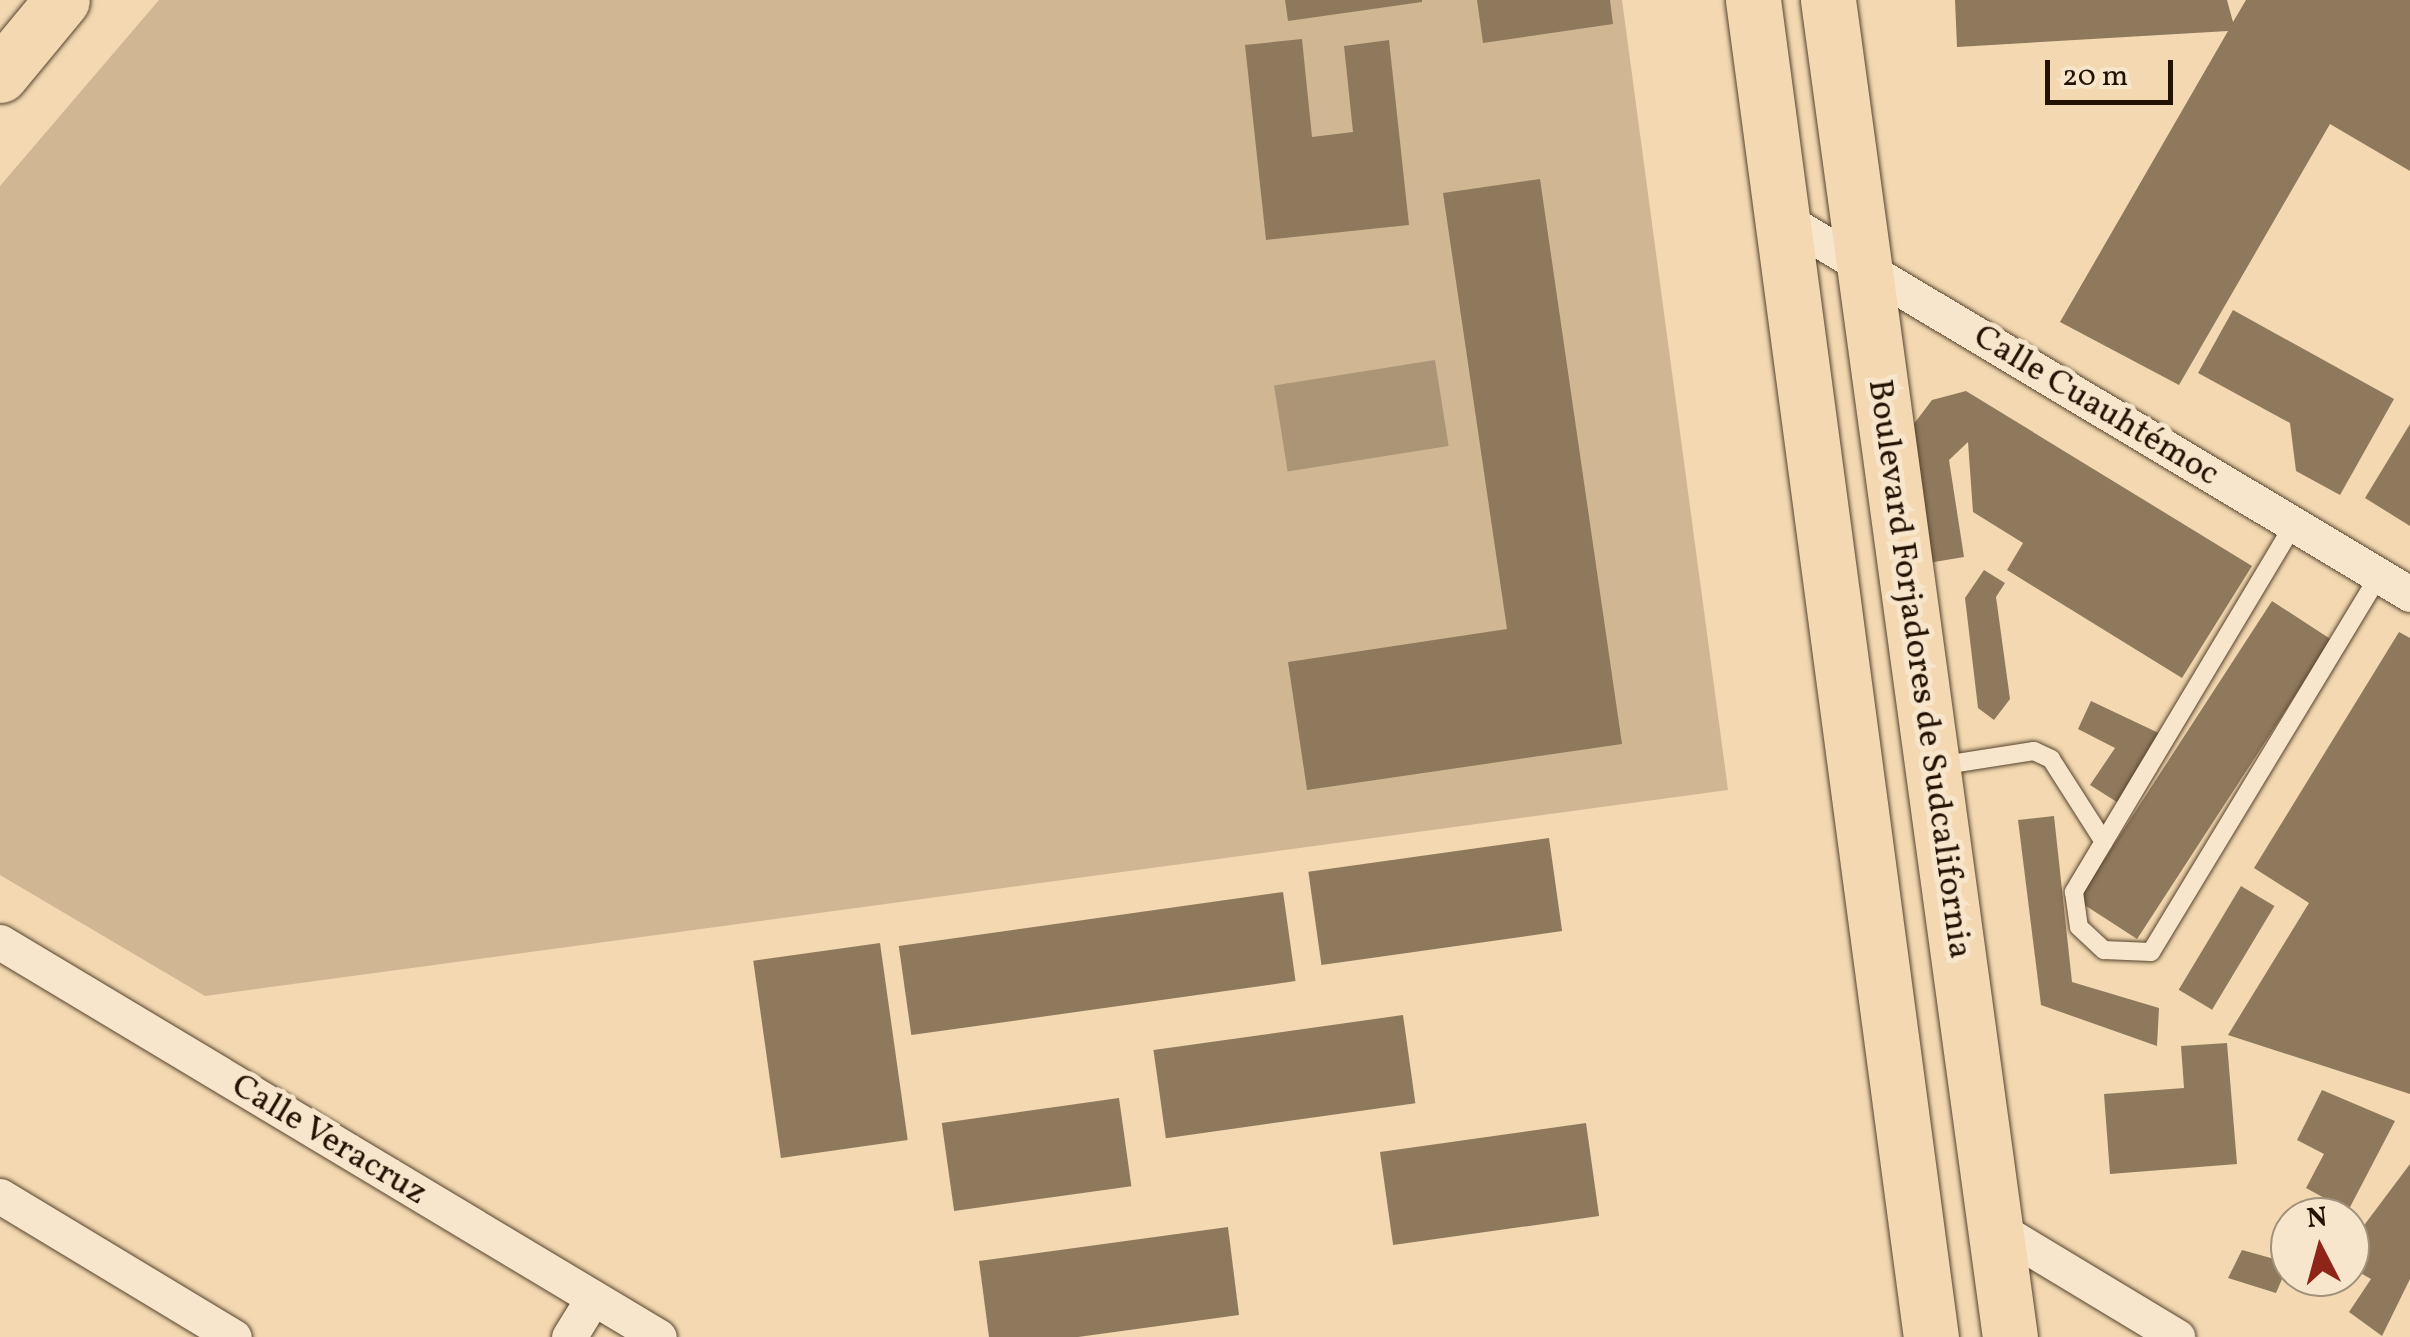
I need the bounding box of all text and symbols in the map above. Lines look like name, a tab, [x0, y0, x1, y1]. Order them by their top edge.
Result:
scale bar	[2050, 40, 2178, 102]
text: 20 m	[2062, 56, 2128, 98]
street label: Calle Cuauhtémoc	[1966, 316, 2226, 496]
street label: Boulevard Forjadores de Sudcalifornia	[1858, 377, 1980, 961]
street label: Calle Veracruz	[223, 1065, 435, 1215]
north arrow	[2270, 1197, 2370, 1297]
text: N	[2305, 1198, 2329, 1239]

